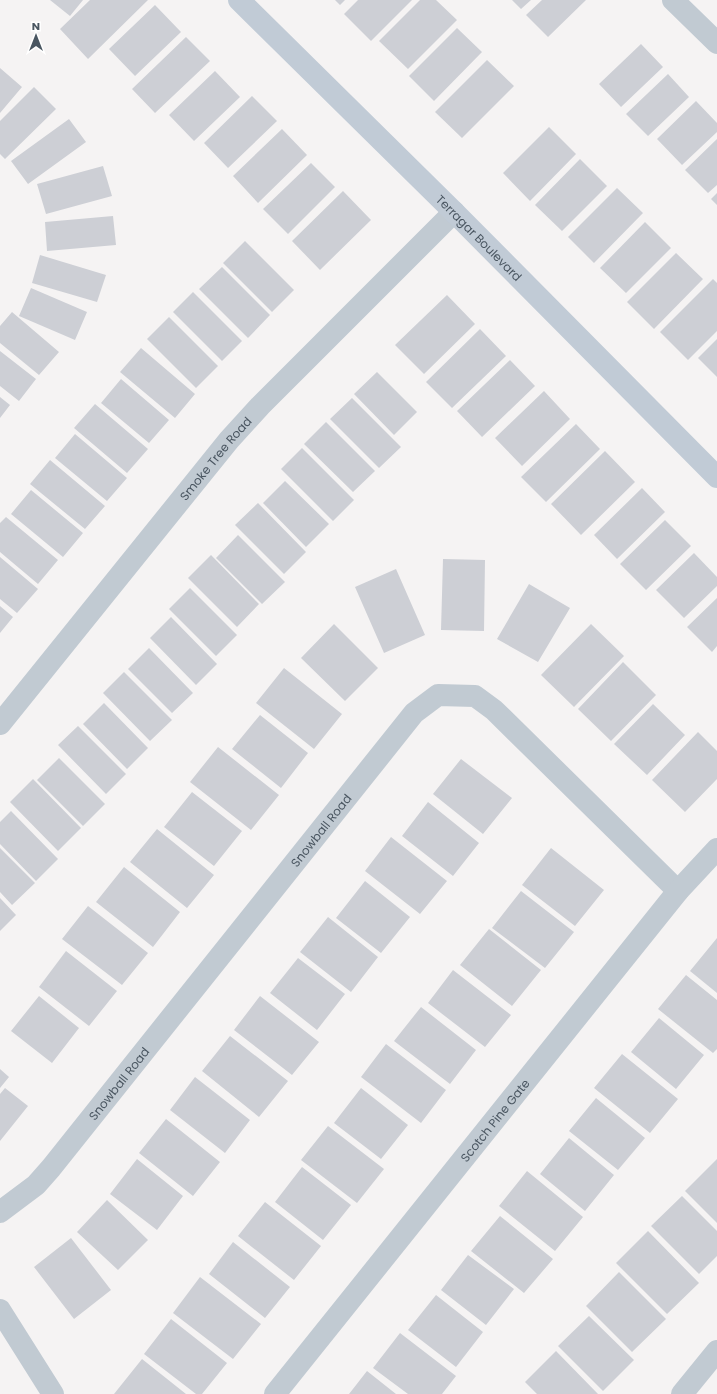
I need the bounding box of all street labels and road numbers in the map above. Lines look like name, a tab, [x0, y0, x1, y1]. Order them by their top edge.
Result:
street label: Terragar Boulevard	[433, 191, 526, 285]
street label: Smoke Tree Road	[175, 413, 255, 504]
street label: Snowball Road	[286, 790, 355, 870]
street label: Snowball Road	[84, 1043, 153, 1123]
street label: Scotch Pine Gate	[456, 1075, 533, 1165]

